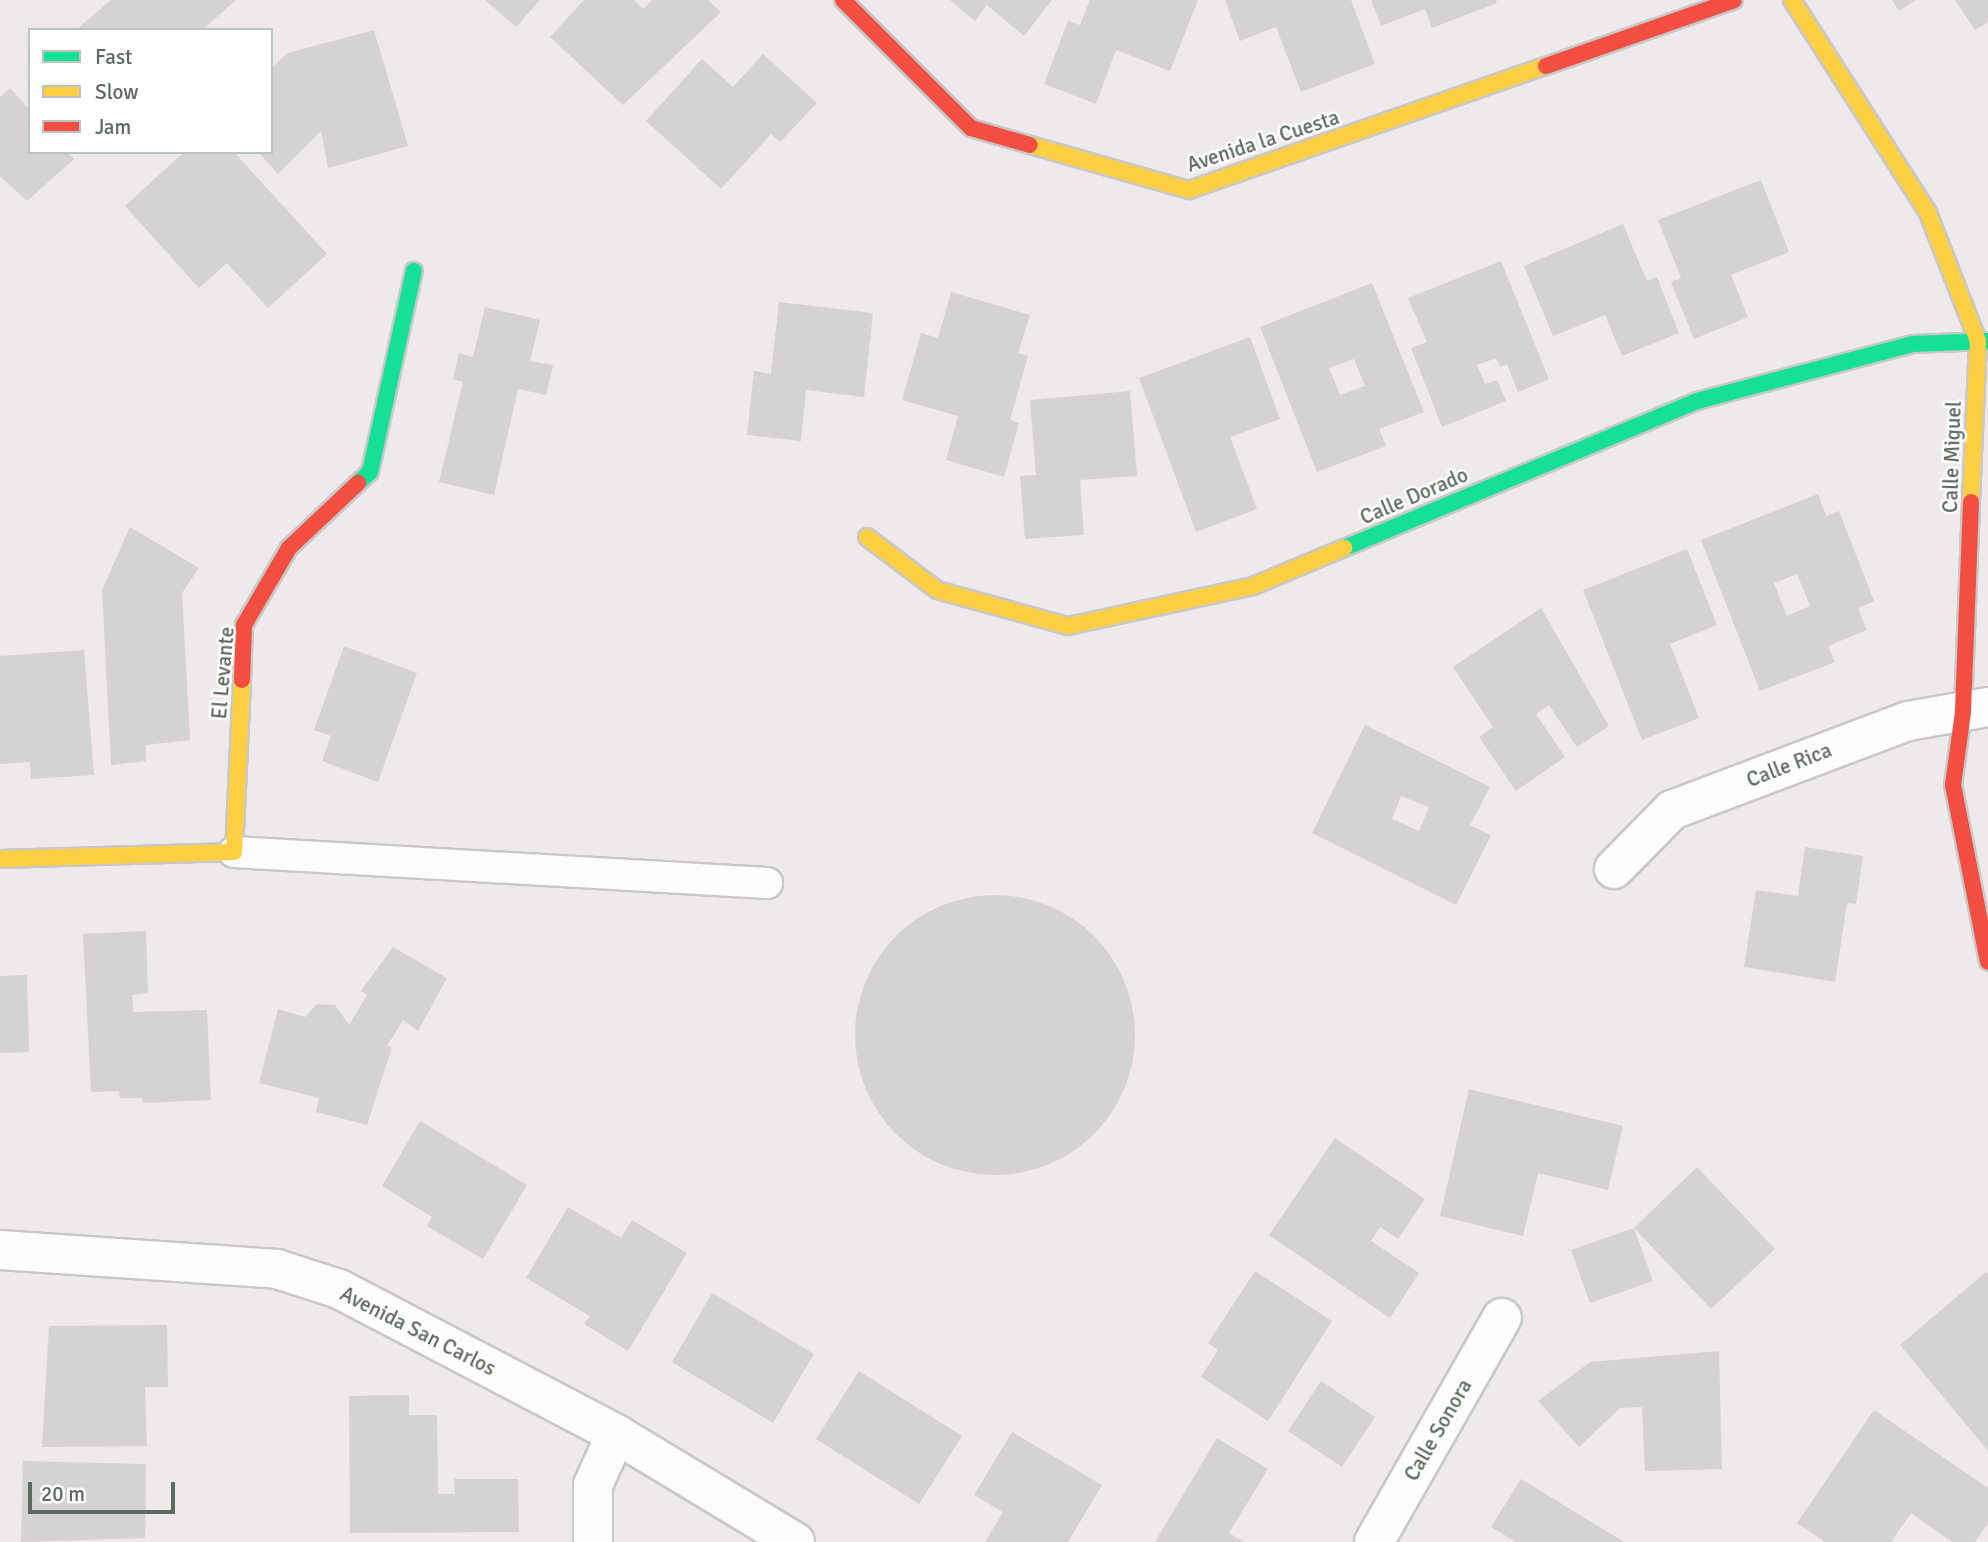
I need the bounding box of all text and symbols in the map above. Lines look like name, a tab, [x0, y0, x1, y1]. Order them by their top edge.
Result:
legend	[28, 28, 273, 154]
text: Fast	[95, 44, 132, 70]
text: Slow	[95, 79, 139, 105]
street label: Avenida la Cuesta	[1183, 104, 1343, 178]
text: Jam	[95, 114, 131, 140]
street label: Calle Miguel	[1937, 401, 1967, 513]
street label: Calle Dorado	[1356, 462, 1472, 530]
street label: El Levante	[206, 626, 240, 720]
street label: Calle Rica	[1743, 737, 1835, 793]
street label: Avenida San Carlos	[336, 1281, 500, 1381]
street label: Calle Sonora	[1399, 1375, 1477, 1485]
scale bar	[32, 1468, 178, 1512]
text: 20 m	[41, 1481, 85, 1507]

